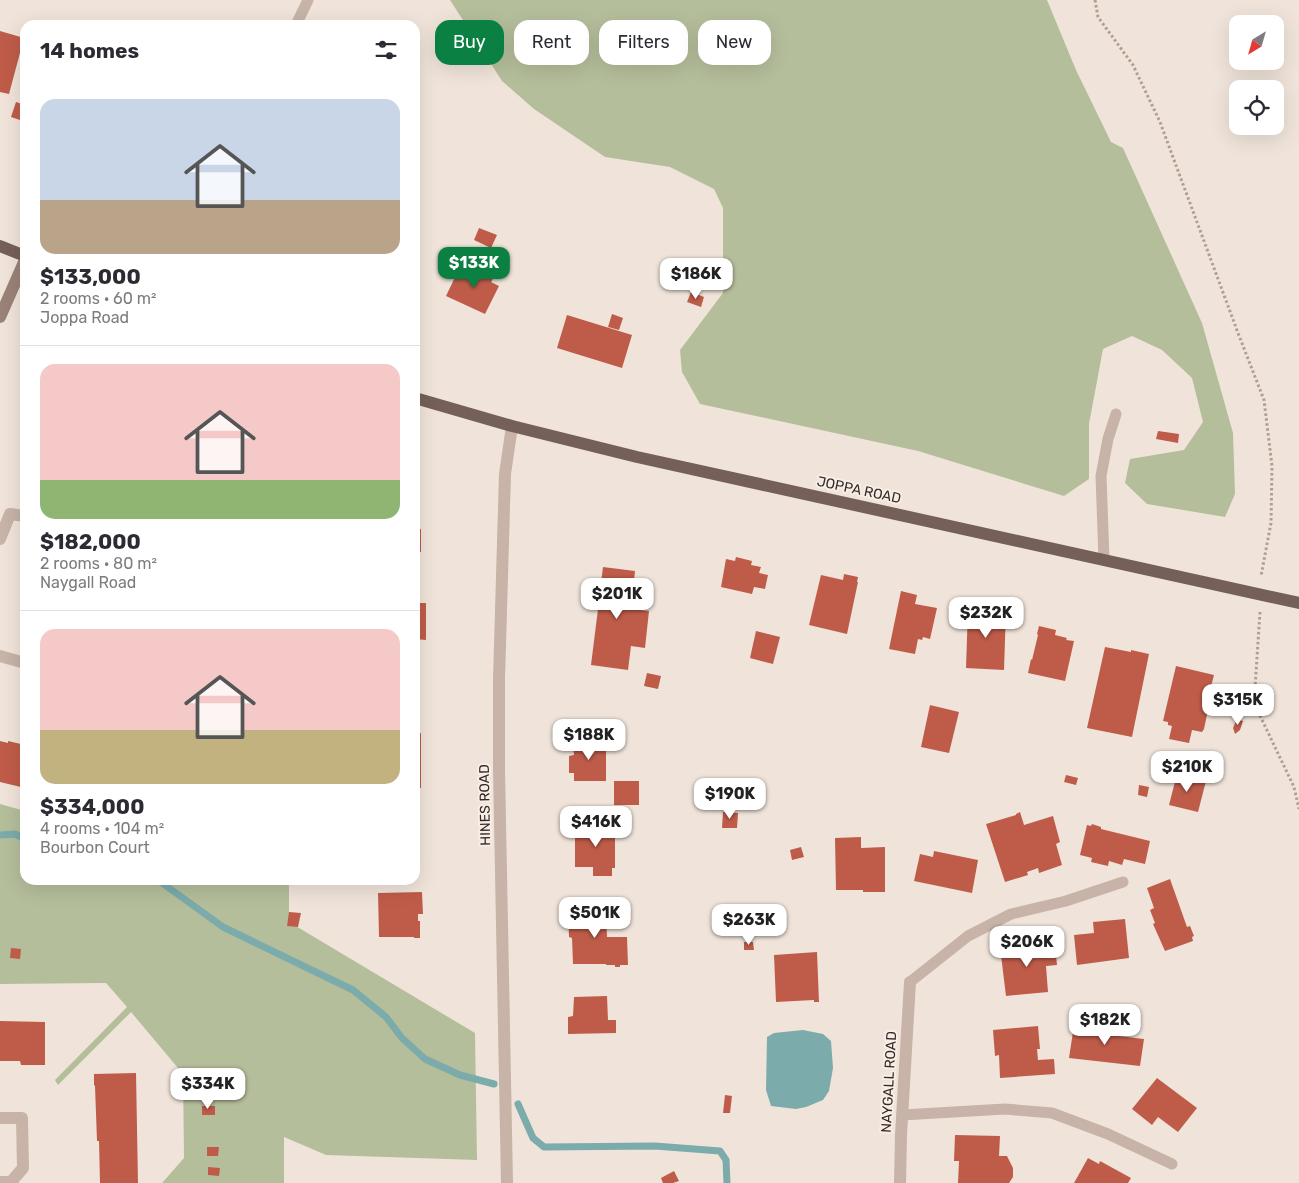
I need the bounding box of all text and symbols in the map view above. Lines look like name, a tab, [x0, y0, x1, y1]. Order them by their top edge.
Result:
north arrow	[1229, 15, 1284, 70]
map controls	[1229, 15, 1284, 135]
chip: Buy	[435, 20, 504, 65]
chip: Rent	[514, 20, 589, 65]
chip: Filters	[599, 20, 688, 65]
chip: New	[698, 20, 771, 65]
icon: filters	[372, 36, 400, 64]
text: 14 homes	[40, 38, 139, 63]
button: locate	[1229, 80, 1284, 135]
icon: home	[175, 131, 265, 221]
pin: $133K	[439, 246, 509, 289]
text: $133K	[449, 253, 499, 272]
pin: $186K	[661, 258, 731, 300]
text: $133,000	[40, 264, 141, 289]
text: $186K	[671, 264, 721, 283]
text: 2 rooms · 60 m²	[40, 289, 157, 308]
text: Joppa Road	[40, 308, 129, 327]
icon: home	[175, 397, 265, 487]
street label: JOPPA ROAD	[815, 473, 903, 507]
text: $182,000	[40, 529, 141, 554]
text: 2 rooms · 80 m²	[40, 554, 157, 573]
text: Naygall Road	[40, 573, 136, 592]
pin: $201K	[582, 578, 652, 620]
text: $201K	[592, 584, 642, 603]
pin: $232K	[951, 596, 1021, 639]
text: $232K	[960, 603, 1012, 622]
icon: home	[175, 662, 265, 752]
pin: $315K	[1203, 684, 1273, 726]
text: $315K	[1213, 690, 1263, 709]
pin: $188K	[554, 718, 624, 761]
text: $188K	[564, 725, 614, 744]
pin: $210K	[1152, 750, 1222, 793]
text: $210K	[1162, 757, 1212, 776]
street label: HINES ROAD	[476, 764, 494, 846]
pin: $190K	[695, 778, 765, 820]
text: $190K	[705, 784, 755, 803]
text: $334,000	[40, 794, 144, 819]
pin: $416K	[561, 806, 631, 848]
text: $416K	[571, 812, 621, 831]
text: 4 rooms · 104 m²	[40, 819, 164, 838]
text: Bourbon Court	[40, 838, 150, 857]
pin: $501K	[560, 896, 630, 939]
text: $501K	[570, 903, 620, 922]
pin: $263K	[714, 904, 784, 946]
text: $263K	[723, 910, 775, 929]
pin: $206K	[992, 926, 1062, 968]
text: $206K	[1001, 932, 1054, 951]
pin: $182K	[1070, 1004, 1140, 1046]
text: $182K	[1080, 1010, 1130, 1029]
street label: NAYGALL ROAD	[878, 1031, 900, 1133]
pin: $334K	[173, 1068, 243, 1110]
text: $334K	[181, 1074, 235, 1093]

